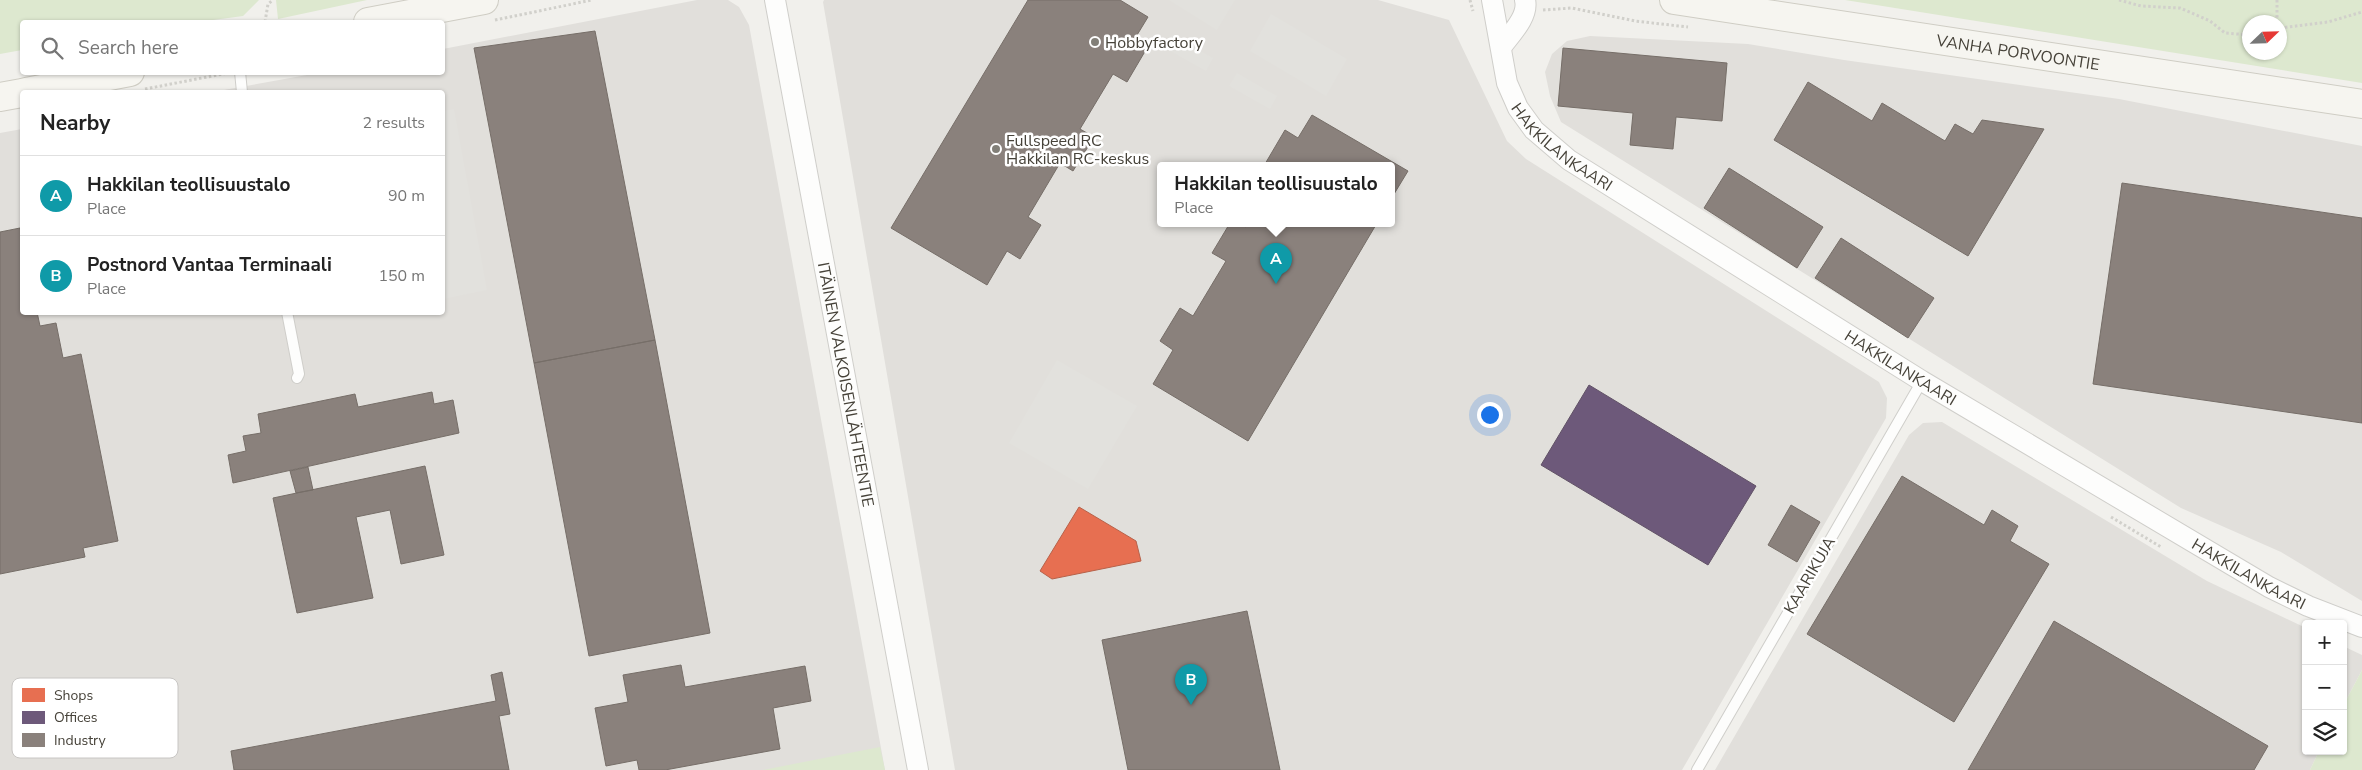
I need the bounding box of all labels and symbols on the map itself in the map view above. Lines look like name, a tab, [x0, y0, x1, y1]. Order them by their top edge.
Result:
north arrow	[2242, 15, 2287, 60]
street label: VANHA PORVOONTIE	[1934, 30, 2101, 76]
place label: Hobbyfactory	[1105, 32, 1204, 54]
marker: Hobbyfactory	[1089, 36, 1101, 48]
street label: HAKKILANKAARI	[1506, 99, 1617, 197]
place label: Fullspeed RC Hakkilan RC-keskus	[1006, 130, 1149, 170]
marker: Fullspeed RC Hakkilan RC-keskus	[990, 143, 1002, 155]
pin: A	[1260, 243, 1292, 284]
street label: ITÄINEN VALKOISENLÄHTEENTIE	[812, 260, 879, 509]
street label: HAKKILANKAARI	[1840, 325, 1960, 411]
your location	[1477, 402, 1503, 428]
street label: KAARIKUJA	[1779, 533, 1841, 618]
street label: HAKKILANKAARI	[2187, 534, 2309, 615]
pin: B	[1175, 664, 1207, 705]
legend	[12, 678, 178, 758]
text: Shops	[54, 686, 94, 705]
text: Offices	[54, 708, 98, 727]
text: Industry	[54, 731, 107, 750]

